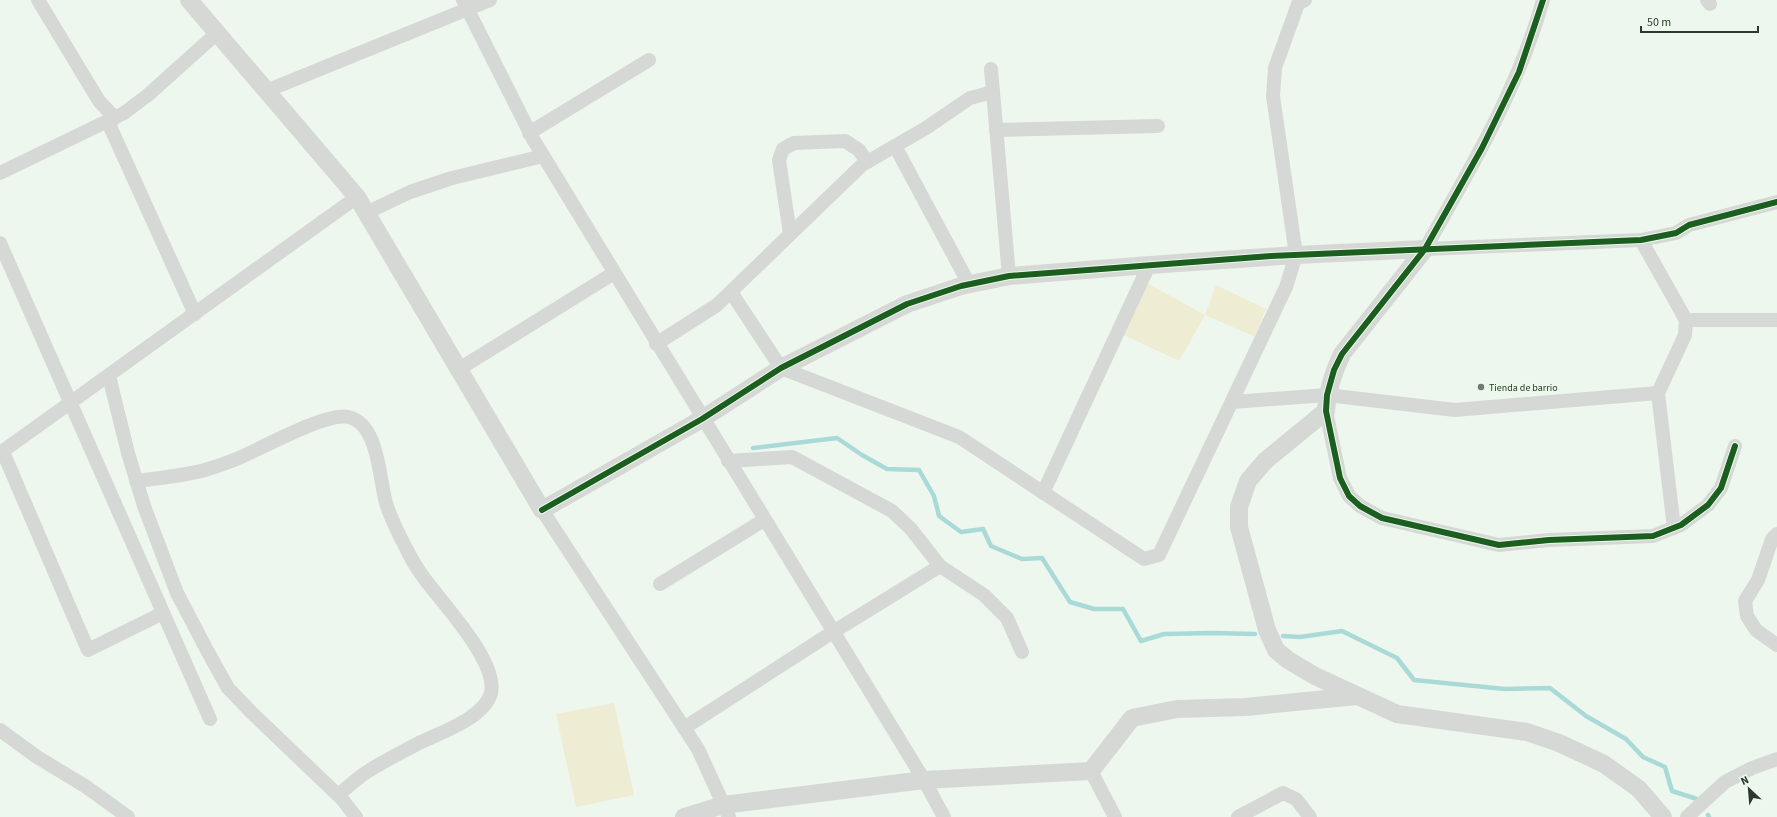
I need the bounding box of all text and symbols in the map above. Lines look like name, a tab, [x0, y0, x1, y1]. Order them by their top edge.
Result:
scale bar	[1641, 8, 1758, 34]
text: 50 m	[1647, 14, 1671, 31]
place label: Tienda de barrio	[1489, 381, 1558, 395]
marker: Tienda de barrio	[1476, 382, 1486, 392]
north arrow	[1729, 769, 1769, 809]
text: N	[1738, 772, 1751, 789]

